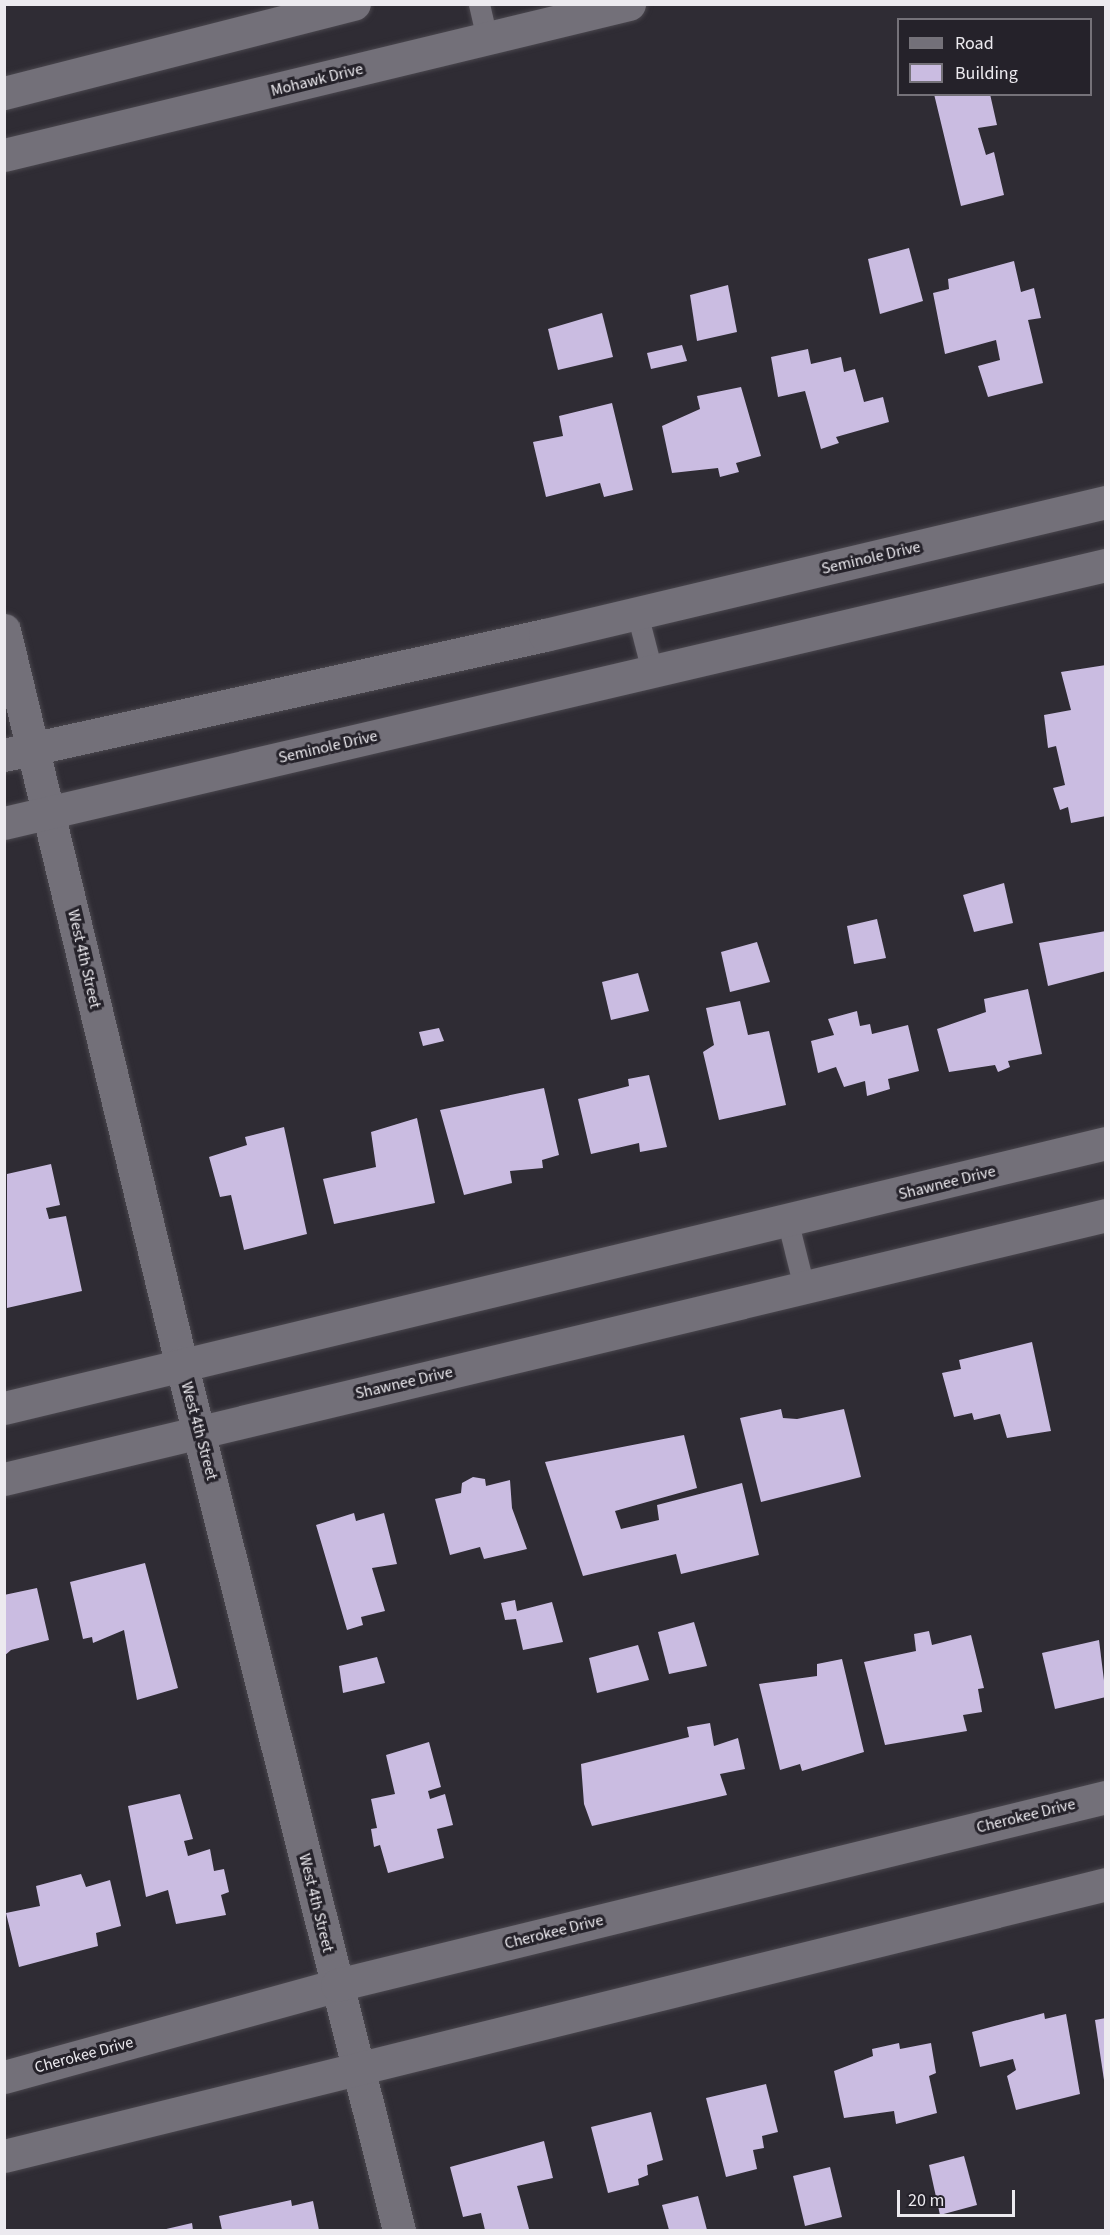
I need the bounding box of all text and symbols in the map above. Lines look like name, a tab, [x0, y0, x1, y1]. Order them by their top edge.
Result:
legend	[897, 18, 1092, 96]
text: Road	[955, 31, 994, 56]
street label: Mohawk Drive	[269, 59, 365, 101]
text: Building	[955, 61, 1018, 86]
street label: Seminole Drive	[820, 537, 922, 579]
street label: Seminole Drive	[277, 726, 379, 768]
street label: West 4th Street	[63, 908, 105, 1010]
street label: Shawnee Drive	[896, 1162, 998, 1204]
street label: Shawnee Drive	[353, 1362, 455, 1404]
street label: West 4th Street	[177, 1380, 221, 1482]
street label: Cherokee Drive	[975, 1794, 1077, 1838]
street label: West 4th Street	[294, 1852, 338, 1954]
street label: Cherokee Drive	[503, 1910, 605, 1954]
street label: Cherokee Drive	[33, 2033, 135, 2077]
scale bar	[900, 2178, 1018, 2216]
text: 20 m	[908, 2188, 944, 2213]

